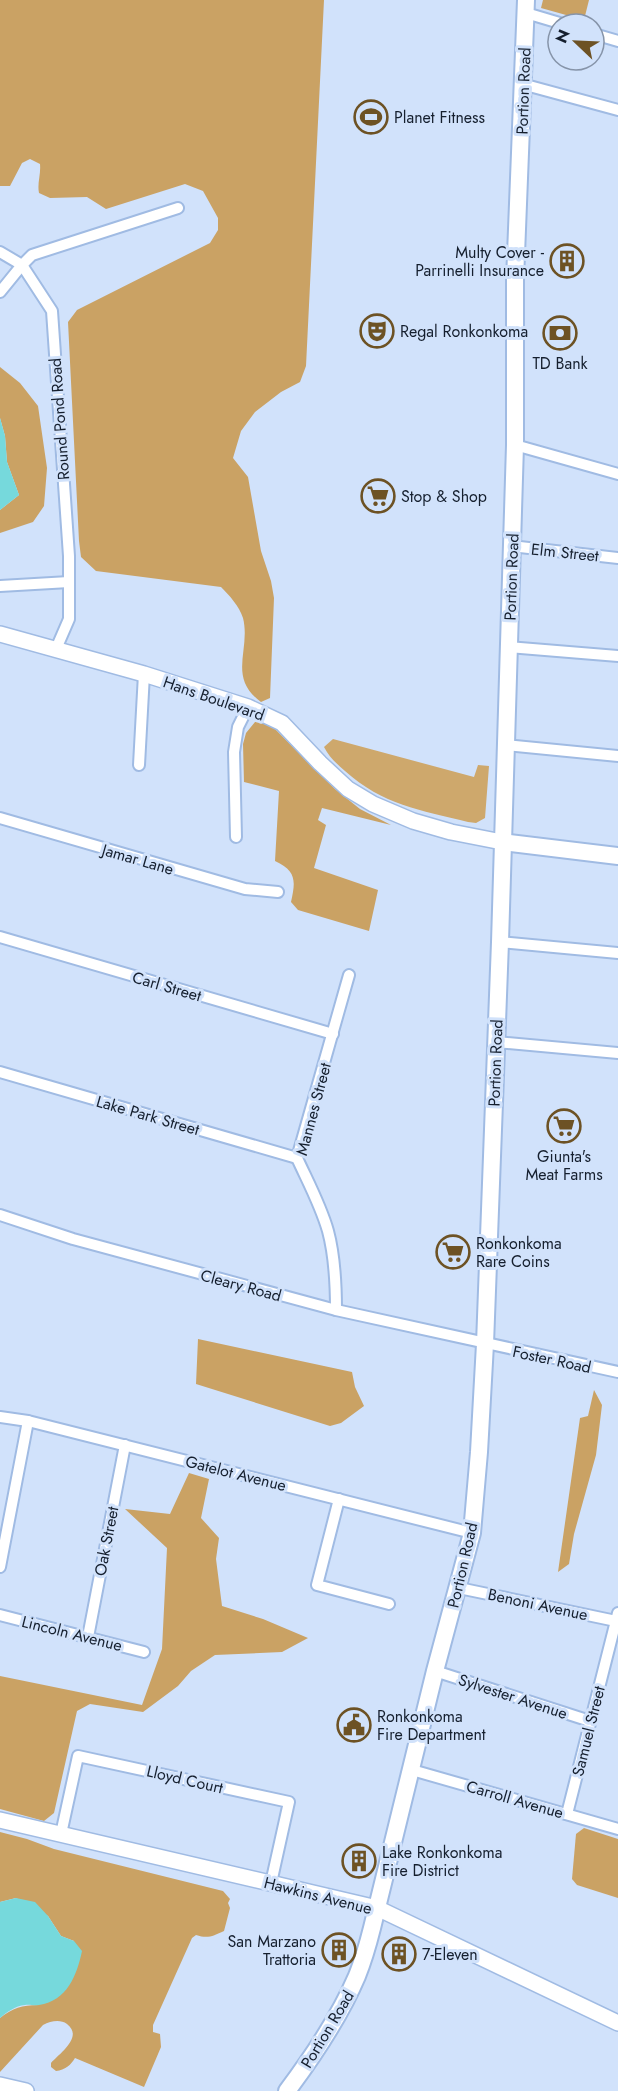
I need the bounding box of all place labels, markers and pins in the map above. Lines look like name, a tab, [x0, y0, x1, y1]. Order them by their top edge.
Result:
sports icon: Planet Fitness	[353, 99, 389, 135]
place label: Planet Fitness	[394, 106, 485, 129]
place label: Multy Cover - Parrinelli Insurance	[415, 241, 545, 282]
building icon: Multy Cover - Parrinelli Insurance	[549, 243, 585, 279]
theatre icon: Regal Ronkonkoma	[359, 313, 395, 349]
bank icon: TD Bank	[542, 315, 578, 351]
place label: Regal Ronkonkoma	[400, 320, 528, 343]
place label: TD Bank	[532, 352, 589, 375]
supermarket icon: Stop & Shop	[360, 478, 396, 514]
place label: Stop & Shop	[401, 485, 487, 508]
supermarket icon: Giunta's Meat Farms	[546, 1108, 582, 1144]
place label: Giunta's Meat Farms	[525, 1145, 603, 1186]
place label: Ronkonkoma Rare Coins	[476, 1232, 562, 1273]
supermarket icon: Ronkonkoma Rare Coins	[435, 1234, 471, 1270]
place label: Ronkonkoma Fire Department	[377, 1705, 486, 1746]
public building icon: Ronkonkoma Fire Department	[336, 1707, 372, 1743]
place label: Lake Ronkonkoma Fire District	[382, 1841, 502, 1882]
building icon: Lake Ronkonkoma Fire District	[341, 1843, 377, 1879]
place label: San Marzano Trattoria	[228, 1930, 316, 1971]
building icon: San Marzano Trattoria	[321, 1932, 357, 1968]
building icon: 7-Eleven	[381, 1936, 417, 1972]
place label: 7-Eleven	[422, 1943, 478, 1966]

